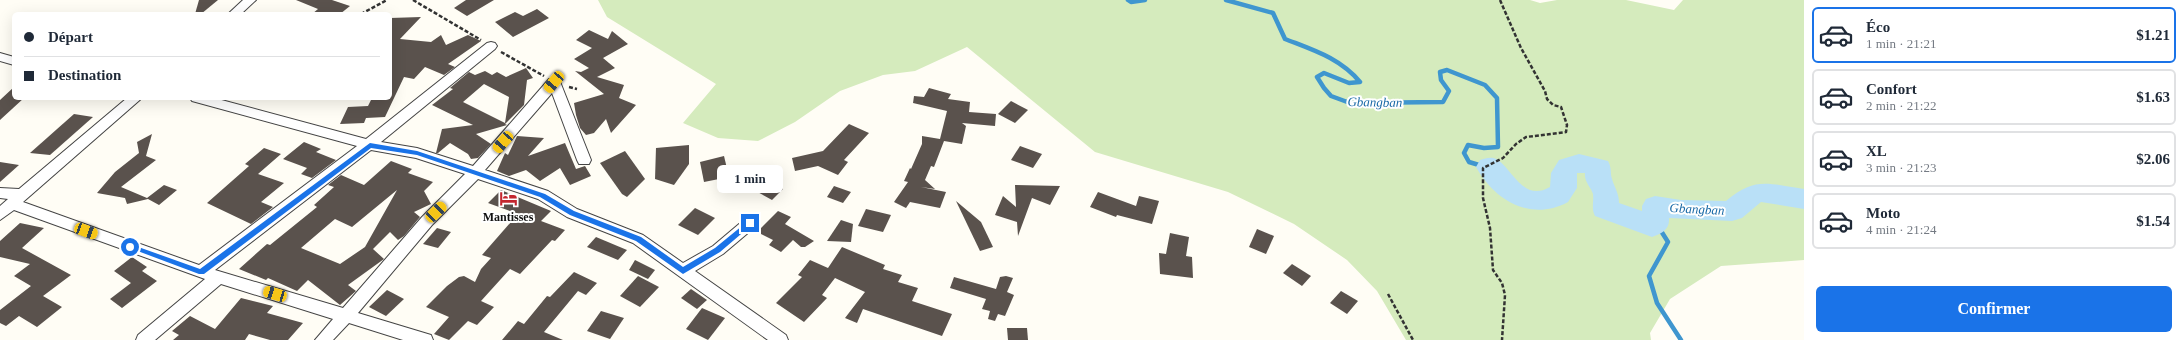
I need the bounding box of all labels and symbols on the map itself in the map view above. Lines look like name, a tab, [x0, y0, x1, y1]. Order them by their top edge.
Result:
car	[542, 69, 566, 95]
water label: Gbangban	[1347, 94, 1403, 110]
car	[491, 129, 515, 155]
callout: 1 min	[717, 165, 783, 193]
hotel icon: Mantisses	[498, 188, 518, 208]
car	[423, 199, 449, 225]
water label: Gbangban	[1669, 200, 1725, 218]
place label: Mantisses	[483, 210, 534, 224]
route end	[741, 214, 759, 232]
car	[73, 221, 99, 241]
route start	[121, 238, 139, 256]
car	[262, 285, 288, 303]

